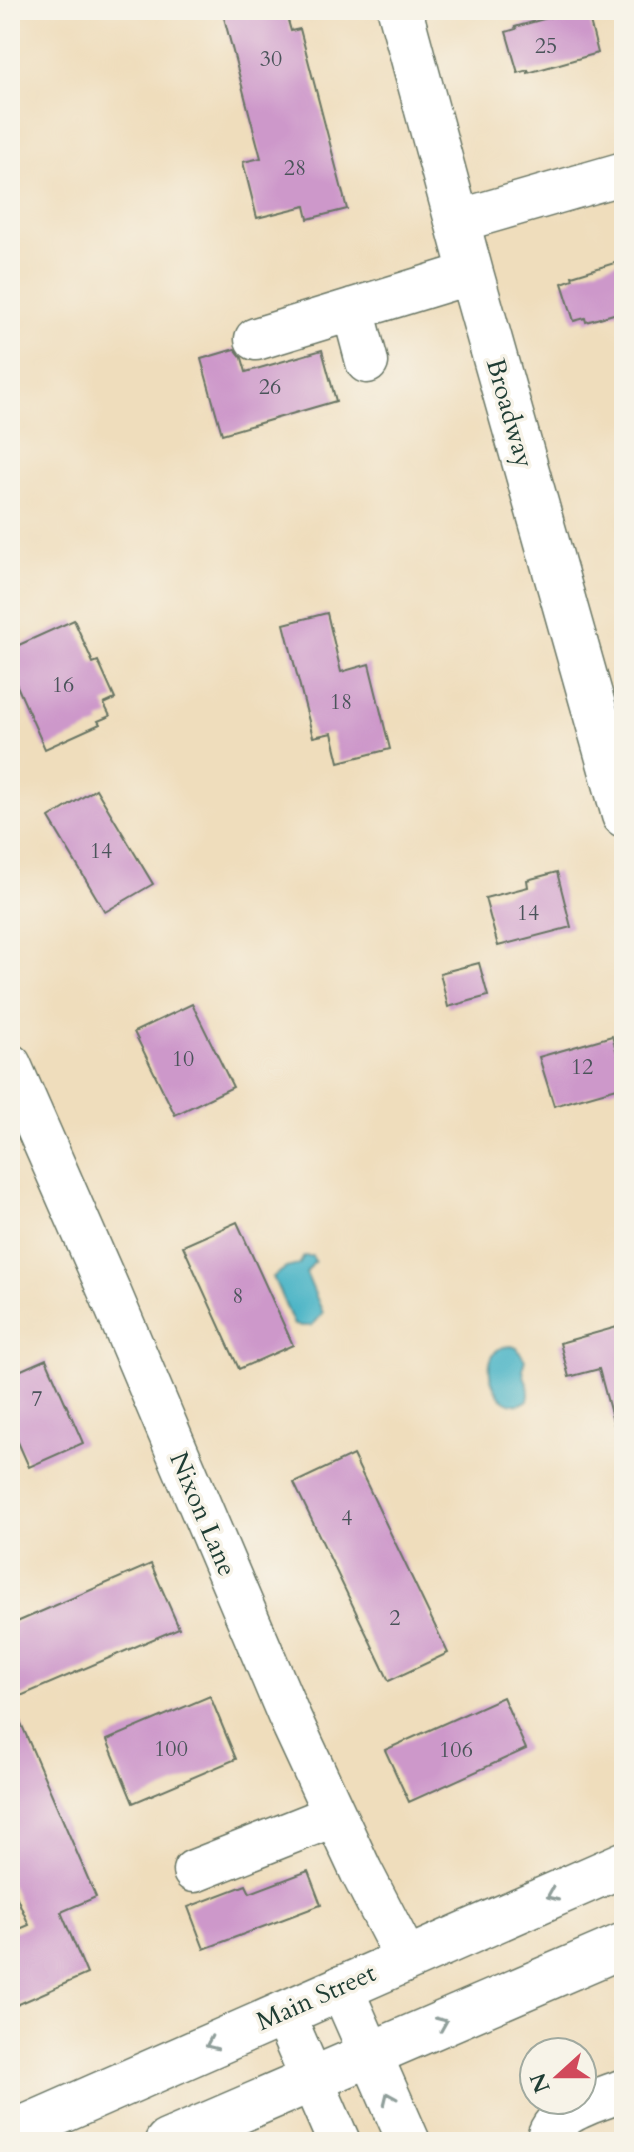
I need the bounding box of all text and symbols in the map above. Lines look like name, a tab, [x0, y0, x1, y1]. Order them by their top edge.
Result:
house number: 25	[535, 31, 557, 61]
house number: 30	[260, 44, 282, 74]
house number: 28	[284, 153, 306, 183]
street label: Broadway	[478, 354, 542, 472]
house number: 26	[259, 372, 281, 402]
house number: 16	[52, 670, 74, 700]
house number: 18	[330, 687, 352, 717]
house number: 14	[90, 836, 112, 866]
house number: 14	[517, 898, 539, 928]
house number: 10	[172, 1044, 194, 1074]
house number: 12	[571, 1052, 593, 1082]
house number: 8	[232, 1281, 244, 1311]
house number: 7	[31, 1384, 43, 1414]
street label: Nixon Lane	[161, 1447, 245, 1581]
house number: 4	[341, 1503, 353, 1533]
house number: 2	[389, 1603, 401, 1633]
house number: 100	[154, 1734, 188, 1764]
house number: 106	[439, 1735, 473, 1765]
one-way arrow	[546, 1885, 560, 1901]
street label: Main Street	[251, 1955, 381, 2039]
one-way arrow	[434, 2017, 448, 2033]
one-way arrow	[205, 2034, 220, 2050]
north arrow	[518, 2036, 598, 2116]
text: N	[523, 2069, 558, 2097]
one-way arrow	[383, 2092, 399, 2106]

